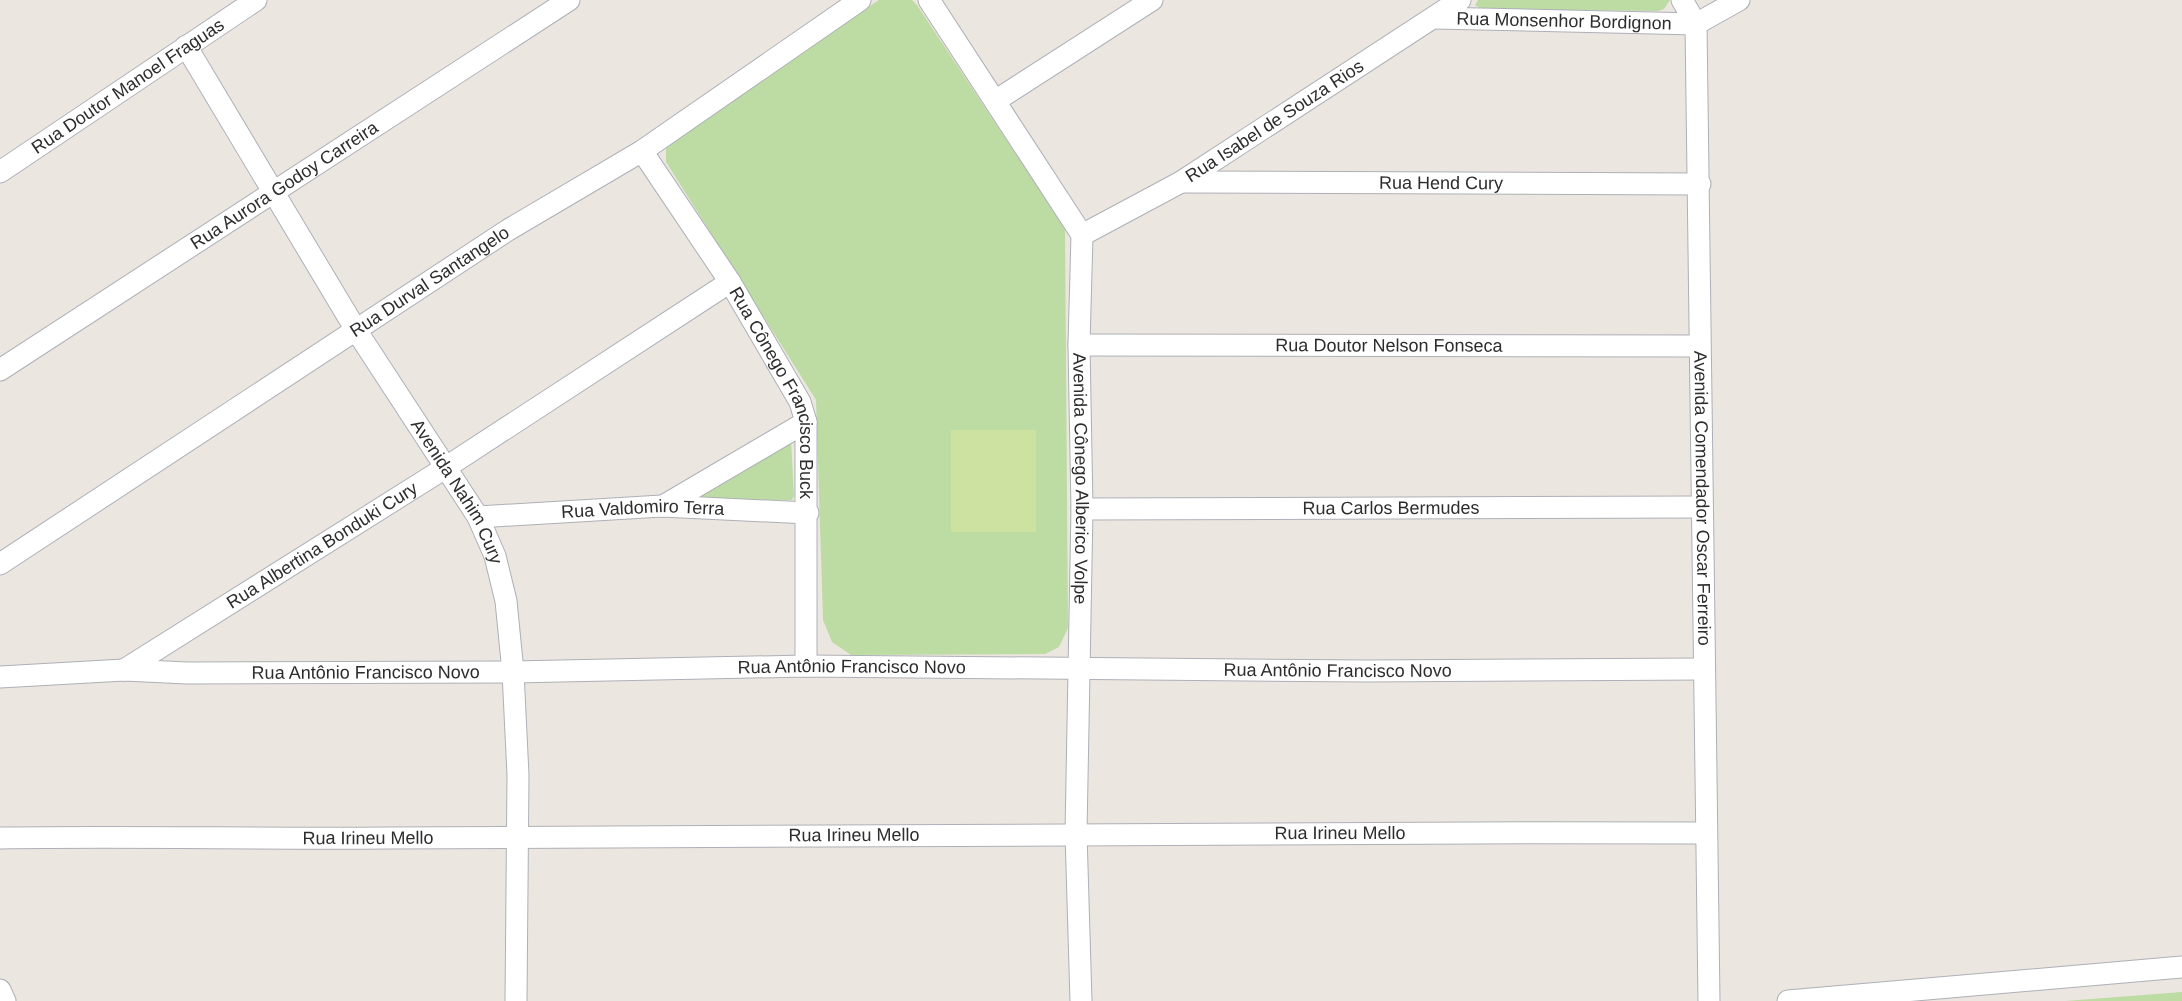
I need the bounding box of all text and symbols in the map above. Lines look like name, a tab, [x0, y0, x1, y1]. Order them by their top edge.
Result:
street label: Rua Monsenhor Bordignon	[1456, 9, 1672, 33]
street label: Rua Doutor Manoel Fraguas	[28, 14, 228, 158]
street label: Rua Isabel de Souza Rios	[1182, 56, 1367, 186]
street label: Rua Aurora Godoy Carreira	[187, 117, 382, 253]
street label: Rua Hend Cury	[1379, 173, 1503, 193]
street label: Rua Durval Santangelo	[346, 222, 513, 341]
street label: Rua Cônego Francisco Buck	[725, 283, 816, 500]
street label: Rua Doutor Nelson Fonseca	[1275, 335, 1504, 356]
street label: Avenida Comendador Oscar Ferreiro	[1690, 351, 1714, 646]
street label: Avenida Cônego Alberico Volpe	[1069, 352, 1092, 605]
street label: Avenida Nahim Cury	[407, 415, 507, 566]
street label: Rua Albertina Bonduki Cury	[223, 478, 421, 613]
street label: Rua Valdomiro Terra	[561, 496, 726, 522]
street label: Rua Carlos Bermudes	[1302, 498, 1480, 518]
street label: Rua Antônio Francisco Novo	[737, 656, 966, 677]
street label: Rua Antônio Francisco Novo	[1223, 660, 1452, 681]
street label: Rua Antônio Francisco Novo	[252, 662, 480, 683]
street label: Rua Irineu Mello	[1274, 823, 1406, 843]
street label: Rua Irineu Mello	[788, 825, 920, 845]
street label: Rua Irineu Mello	[302, 828, 434, 848]

